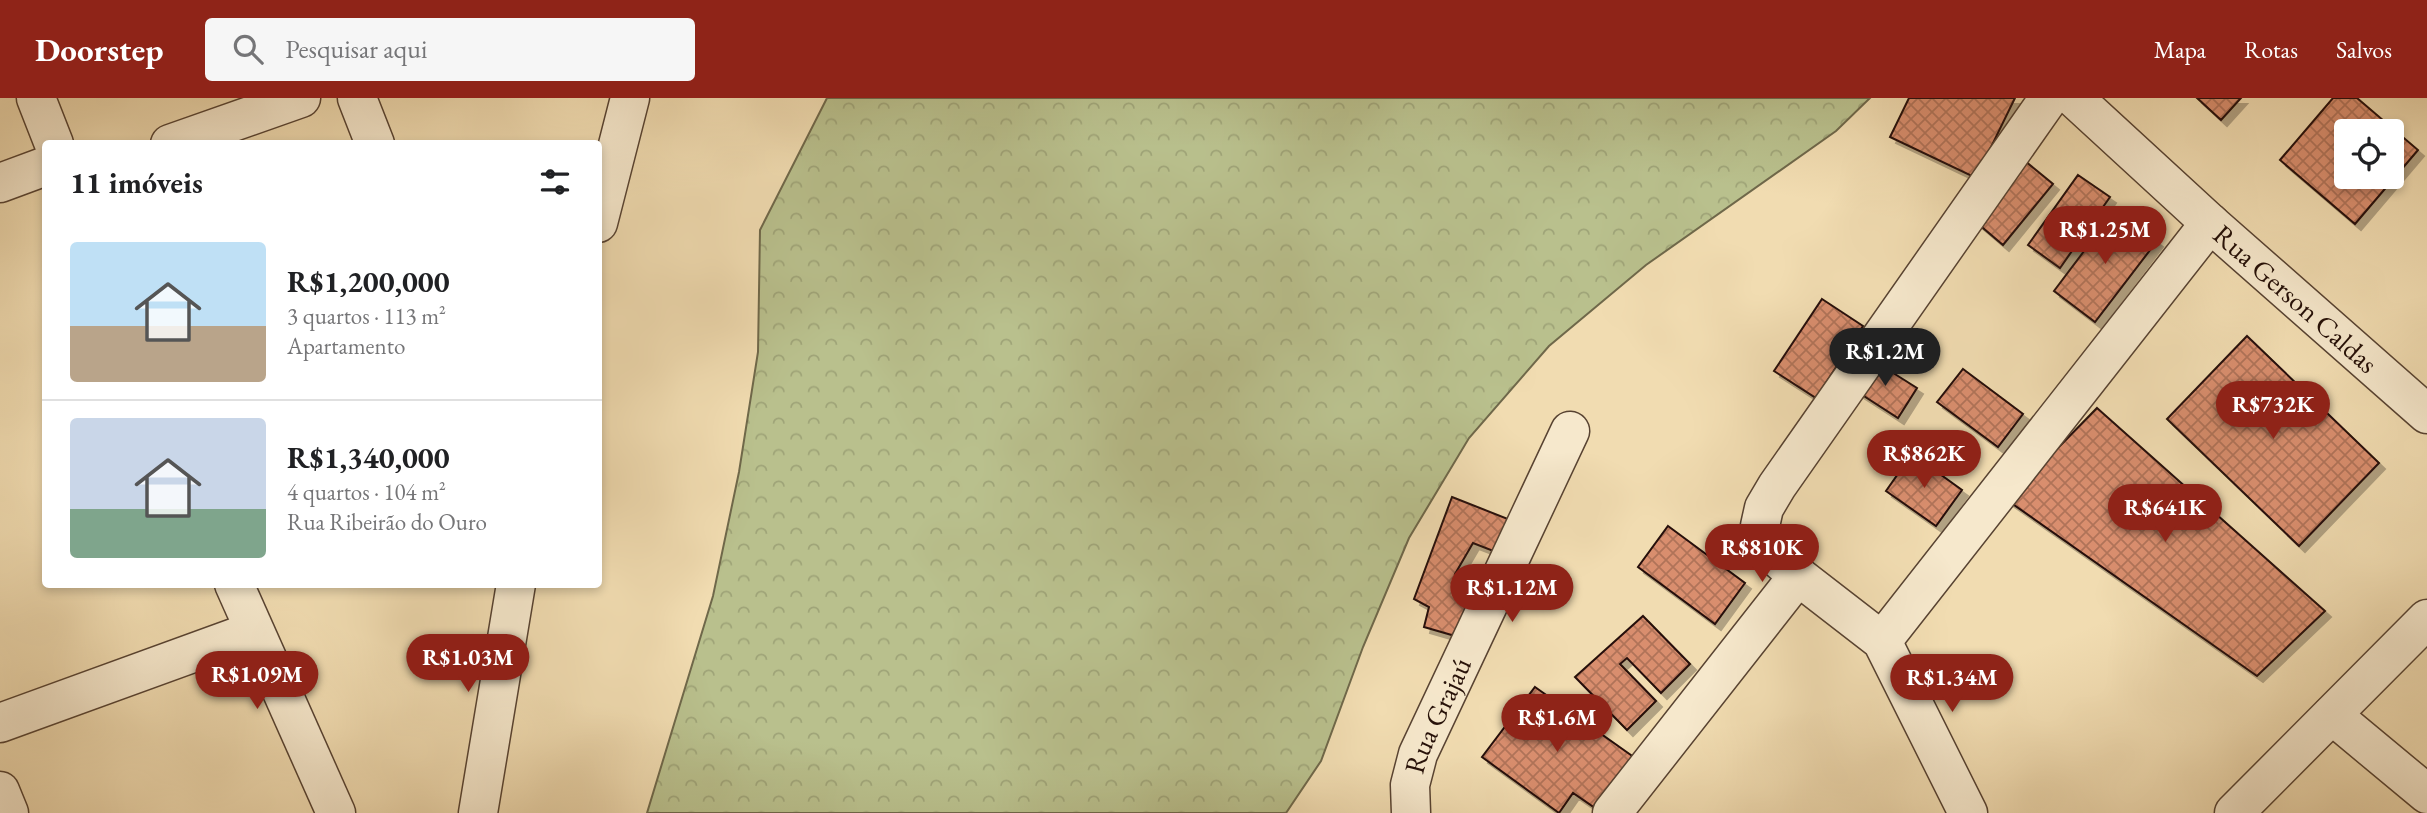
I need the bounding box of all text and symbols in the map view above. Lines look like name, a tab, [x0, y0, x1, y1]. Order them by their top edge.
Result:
search box	[205, 18, 695, 81]
text: Doorstep	[35, 28, 163, 71]
icon: search	[229, 30, 267, 68]
text: Pesquisar aqui	[285, 32, 427, 66]
text: Mapa	[2154, 34, 2206, 65]
text: Rotas	[2244, 34, 2298, 65]
text: Salvos	[2336, 34, 2392, 65]
map controls	[2334, 119, 2404, 189]
button: locate	[2334, 119, 2404, 189]
text: 11 imóveis	[70, 163, 203, 202]
icon: filters	[536, 163, 574, 201]
pin: R$1.25M	[2040, 206, 2170, 266]
text: R$1.25M	[2059, 214, 2151, 244]
street label: Rua Gerson Caldas	[2206, 216, 2386, 381]
text: R$1,200,000	[287, 262, 450, 301]
icon: home	[126, 270, 210, 354]
text: 3 quartos · 113 m²	[287, 301, 446, 331]
pin: R$1.2M	[1828, 328, 1942, 388]
text: Apartamento	[287, 331, 405, 361]
text: R$1.2M	[1845, 336, 1925, 366]
pin: R$732K	[2216, 382, 2330, 441]
text: R$732K	[2232, 389, 2314, 419]
pin: R$862K	[1867, 430, 1981, 490]
text: R$1,340,000	[287, 438, 450, 477]
text: R$862K	[1883, 438, 1965, 468]
icon: home	[126, 446, 210, 530]
text: 4 quartos · 104 m²	[287, 477, 446, 507]
pin: R$641K	[2108, 484, 2222, 544]
text: R$641K	[2124, 492, 2206, 522]
text: Rua Ribeirão do Ouro	[287, 507, 487, 537]
pin: R$810K	[1705, 524, 1819, 584]
text: R$810K	[1721, 532, 1803, 562]
pin: R$1.12M	[1447, 564, 1577, 624]
text: R$1.12M	[1466, 572, 1558, 602]
pin: R$1.03M	[403, 634, 533, 694]
text: R$1.03M	[422, 642, 514, 672]
street label: Rua Grajaú	[1396, 651, 1479, 777]
pin: R$1.09M	[192, 652, 322, 711]
pin: R$1.34M	[1887, 654, 2017, 714]
text: R$1.09M	[211, 659, 303, 689]
text: R$1.34M	[1906, 662, 1998, 692]
pin: R$1.6M	[1500, 694, 1614, 754]
text: R$1.6M	[1517, 702, 1597, 732]

